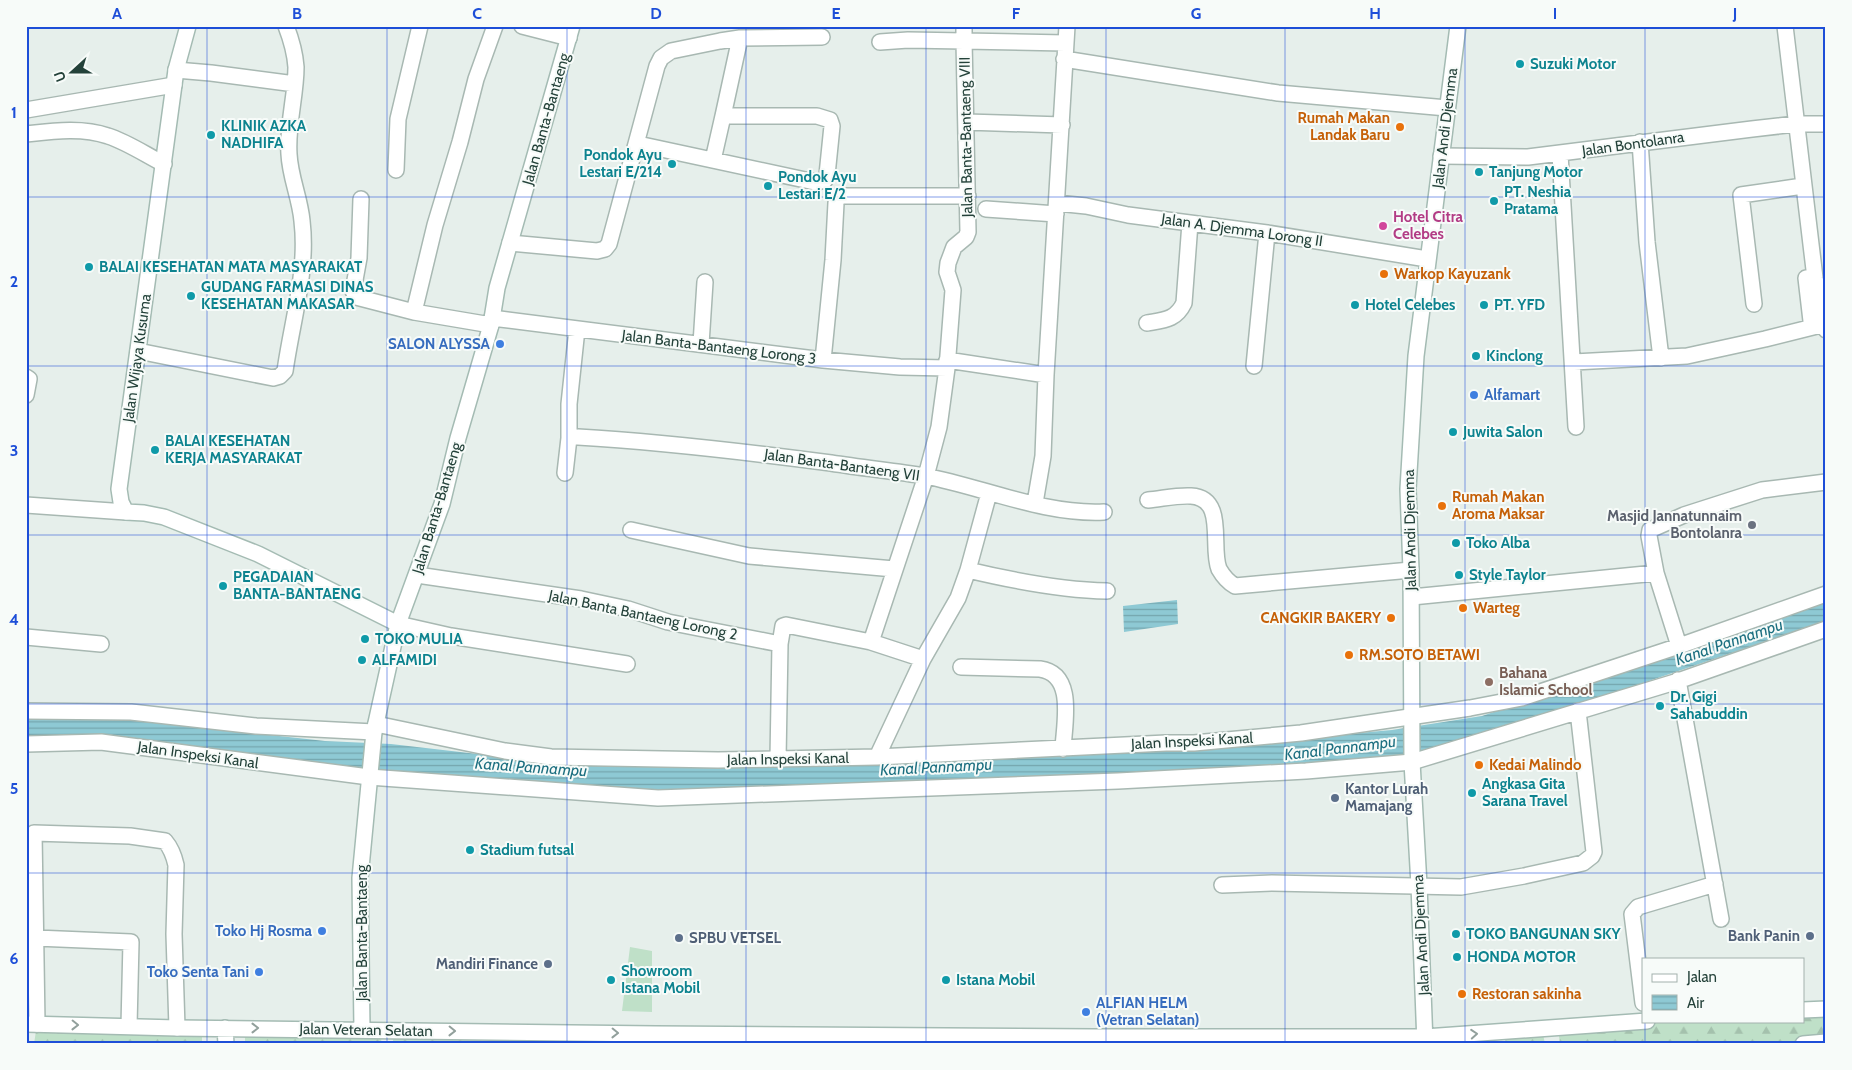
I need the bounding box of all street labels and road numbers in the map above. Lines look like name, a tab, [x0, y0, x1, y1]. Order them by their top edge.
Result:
street label: Jalan Banta-Bantaeng	[518, 50, 574, 188]
street label: Jalan Banta-Bantaeng VIII	[956, 57, 976, 218]
street label: Jalan Andi Djemma	[1429, 66, 1461, 190]
street label: Jalan Bontolanra	[1580, 128, 1686, 160]
street label: Jalan A. Djemma Lorong II	[1159, 210, 1324, 250]
street label: Jalan Wijaya Kusuma	[119, 292, 155, 424]
street label: Jalan Banta-Bantaeng Lorong 3	[620, 326, 817, 368]
street label: Jalan Banta-Bantaeng	[408, 440, 466, 577]
street label: Jalan Banta-Bantaeng VII	[762, 445, 921, 485]
street label: Jalan Andi Djemma	[1400, 469, 1420, 592]
street label: Jalan Banta Bantaeng Lorong 2	[546, 586, 739, 644]
street label: Jalan Inspeksi Kanal	[1130, 729, 1254, 753]
street label: Jalan Inspeksi Kanal	[135, 737, 260, 772]
street label: Jalan Inspeksi Kanal	[726, 749, 850, 769]
street label: Jalan Banta-Bantaeng	[353, 864, 371, 1002]
street label: Jalan Andi Djemma	[1409, 873, 1433, 997]
street label: Jalan Veteran Selatan	[298, 1020, 433, 1040]

